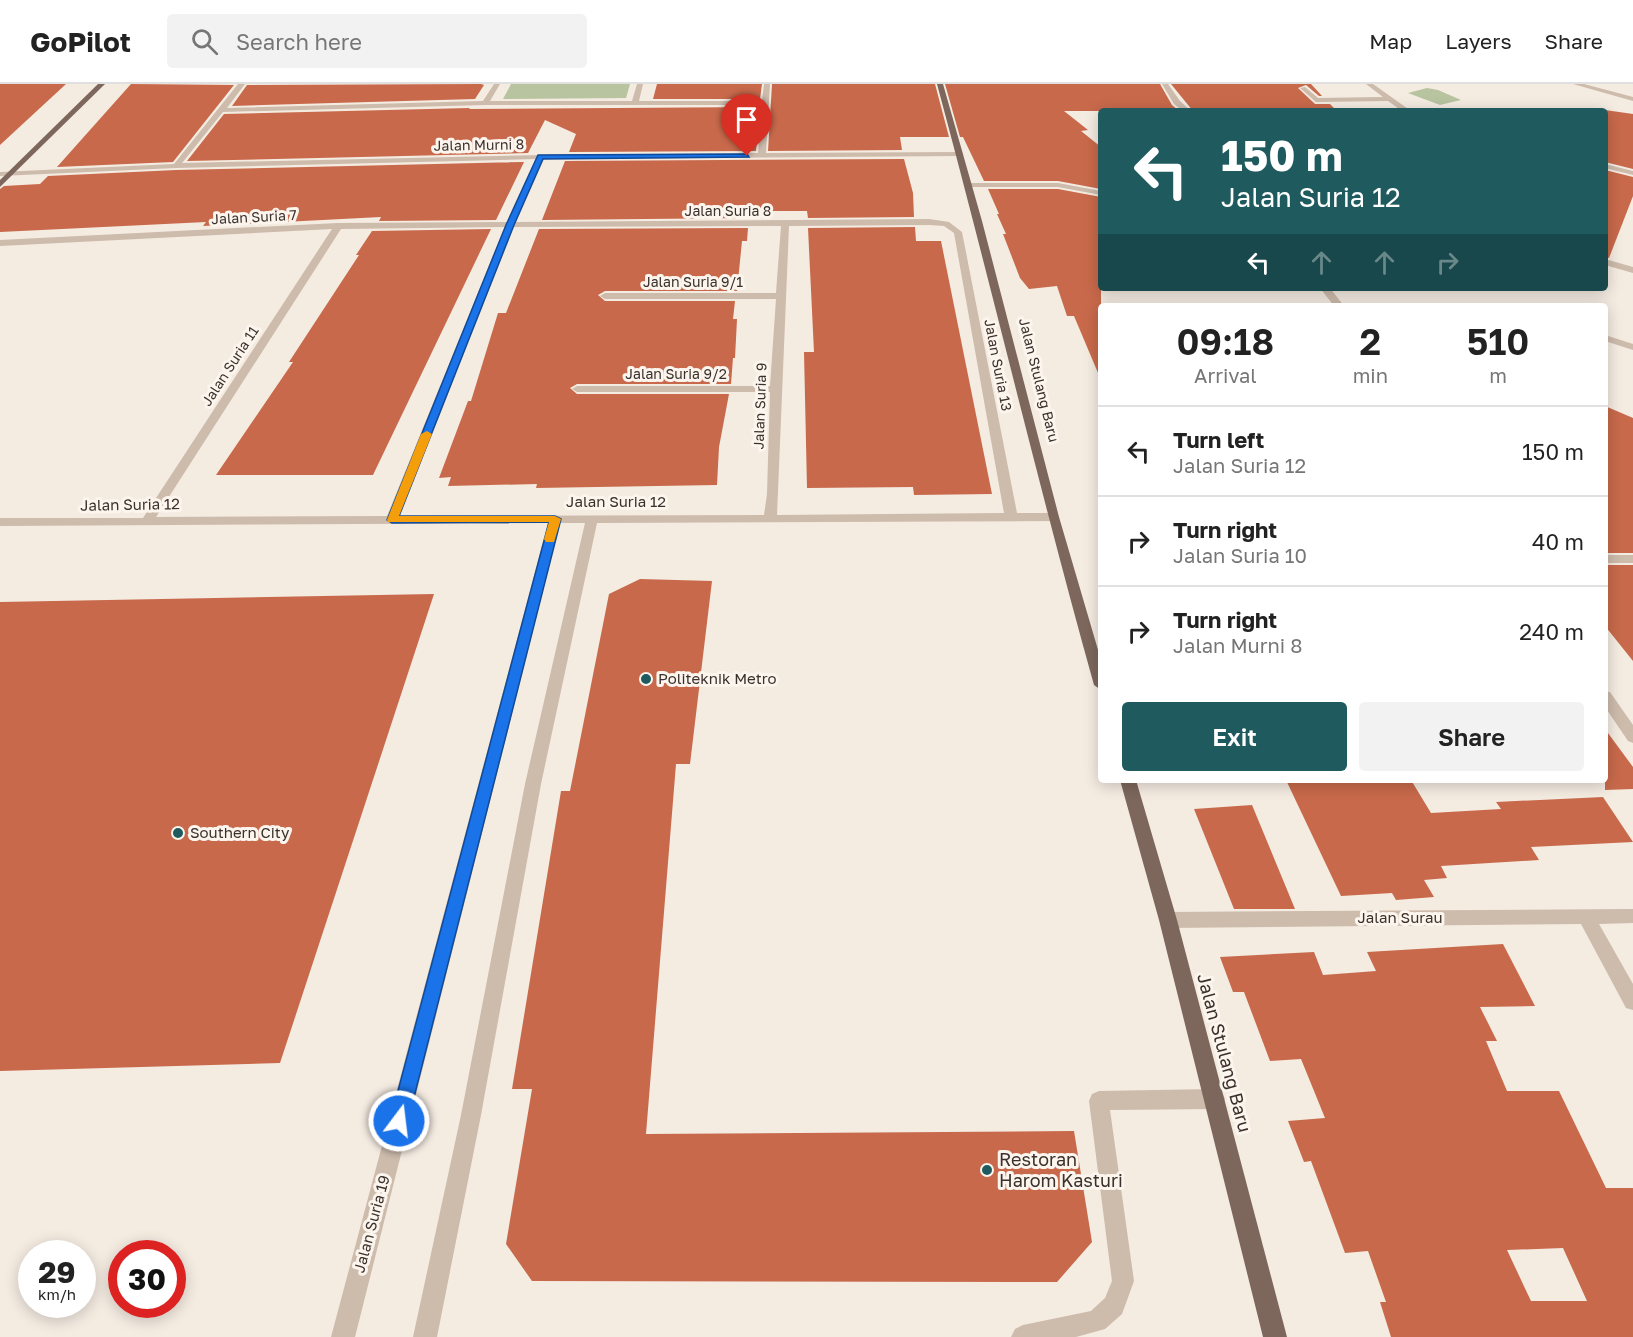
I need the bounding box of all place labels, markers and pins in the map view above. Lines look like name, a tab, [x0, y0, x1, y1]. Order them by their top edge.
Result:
pin	[721, 94, 772, 156]
place label: Politeknik Metro	[658, 669, 776, 687]
marker: Politeknik Metro	[639, 672, 653, 686]
place label: Southern City	[190, 823, 290, 841]
marker: Southern City	[171, 826, 185, 840]
place label: Restoran Harom Kasturi	[999, 1148, 1123, 1191]
marker: Restoran Harom Kasturi	[980, 1163, 994, 1177]

